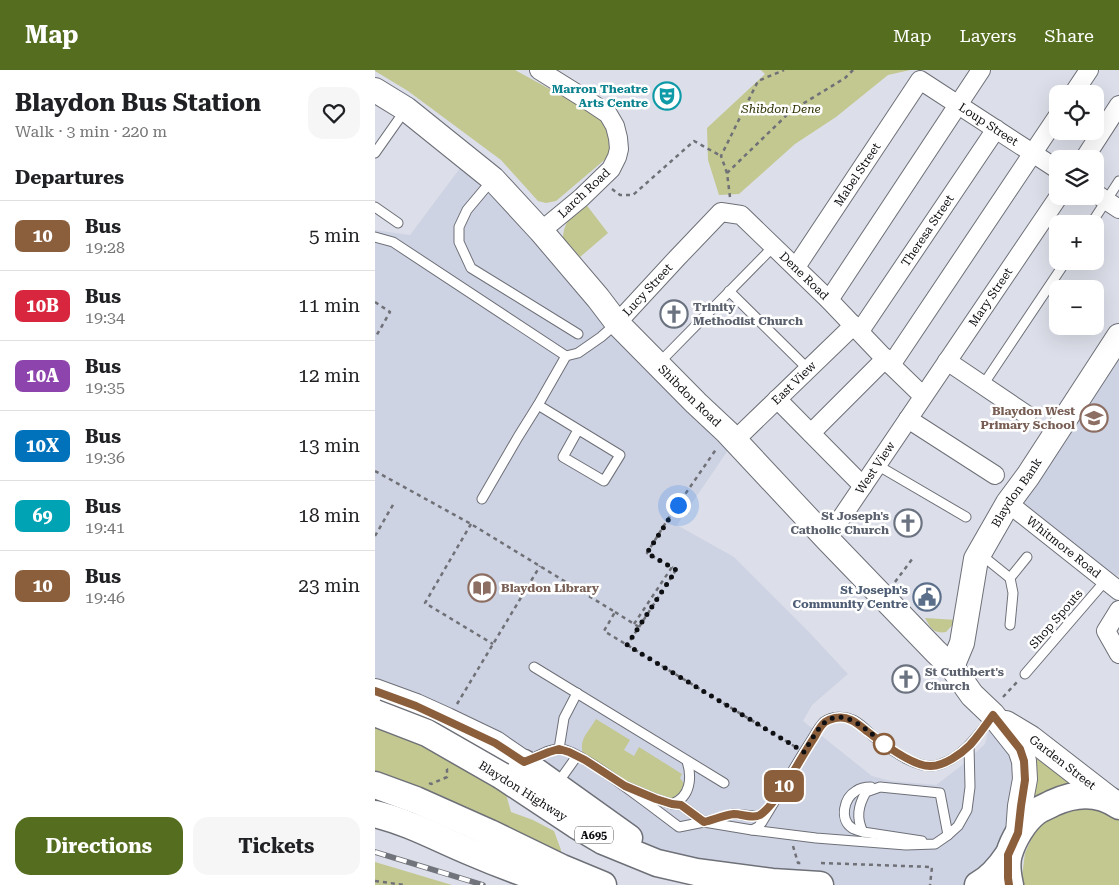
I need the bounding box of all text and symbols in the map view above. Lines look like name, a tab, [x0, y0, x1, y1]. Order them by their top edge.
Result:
text: Map	[25, 21, 79, 49]
text: Map	[893, 25, 932, 46]
text: Layers	[960, 25, 1016, 46]
text: Share	[1044, 25, 1094, 46]
theatre icon: Marron Theatre Arts Centre	[652, 81, 682, 111]
place label: Marron Theatre Arts Centre	[552, 82, 648, 110]
map controls	[1049, 85, 1104, 335]
button: locate	[1049, 85, 1104, 140]
button: heart	[308, 87, 360, 139]
text: Blaydon Bus Station	[15, 89, 261, 117]
street label: Loup Street	[956, 100, 1021, 149]
park label: Shibdon Dene	[740, 102, 821, 116]
text: Walk · 3 min · 220 m	[15, 122, 167, 141]
street label: Mabel Street	[831, 140, 884, 209]
button: layers	[1049, 150, 1104, 205]
street label: Larch Road	[555, 165, 613, 221]
text: Departures	[15, 166, 124, 189]
street label: Theresa Street	[898, 192, 957, 269]
text: Bus	[85, 215, 121, 238]
button: +	[1049, 215, 1104, 270]
text: 5 min	[309, 224, 360, 247]
text: 10	[32, 225, 53, 246]
text: 19:28	[85, 238, 125, 257]
street label: Dene Road	[777, 249, 832, 303]
street label: Lucy Street	[620, 260, 676, 319]
street label: Mary Street	[966, 265, 1016, 329]
button: −	[1049, 280, 1104, 335]
text: Bus	[85, 285, 121, 308]
text: 11 min	[298, 294, 360, 317]
text: 10B	[26, 295, 59, 316]
church icon: Trinity Methodist Church	[659, 299, 689, 329]
place label: Trinity Methodist Church	[693, 300, 803, 328]
text: 19:34	[85, 308, 125, 327]
text: Bus	[85, 355, 121, 378]
street label: East View	[769, 358, 819, 408]
street label: Shibdon Road	[655, 362, 724, 430]
text: 12 min	[298, 364, 360, 387]
text: 10A	[26, 365, 59, 386]
text: 19:35	[85, 378, 125, 397]
school or university icon: Blaydon West Primary School	[1079, 403, 1109, 433]
place label: Blaydon West Primary School	[980, 404, 1075, 432]
text: Bus	[85, 425, 121, 448]
text: 13 min	[298, 434, 360, 457]
text: 10X	[26, 435, 59, 456]
street label: West View	[853, 439, 898, 497]
text: 19:36	[85, 448, 125, 467]
street label: Blaydon Bank	[989, 455, 1045, 530]
your location	[666, 493, 691, 518]
text: Bus	[85, 495, 121, 518]
text: 18 min	[298, 504, 360, 527]
text: 69	[32, 505, 53, 526]
church icon: St Joseph's Catholic Church	[893, 508, 923, 538]
place label: St Joseph's Catholic Church	[790, 509, 889, 537]
street label: Whitmore Road	[1024, 513, 1104, 581]
text: 19:41	[85, 518, 125, 537]
text: Bus	[85, 565, 121, 588]
library icon: Blaydon Library	[467, 573, 497, 603]
text: 23 min	[298, 574, 360, 597]
text: 10	[32, 575, 53, 596]
place label: Blaydon Library	[501, 581, 600, 595]
public building icon: St Joseph's Community Centre	[912, 582, 942, 612]
place label: St Joseph's Community Centre	[792, 583, 908, 611]
street label: Shop Spouts	[1026, 586, 1086, 651]
text: 19:46	[85, 588, 125, 607]
church icon: St Cuthbert's Church	[891, 664, 921, 694]
place label: St Cuthbert's Church	[925, 665, 1004, 693]
street label: Garden Street	[1026, 732, 1099, 793]
unlabelled marker	[873, 733, 895, 755]
street label: Blaydon Highway	[476, 758, 571, 824]
line badge: 10	[761, 770, 807, 802]
text: 10	[774, 775, 794, 796]
button: Directions	[15, 817, 183, 875]
button: Tickets	[193, 817, 360, 875]
road number: A695	[575, 826, 613, 844]

